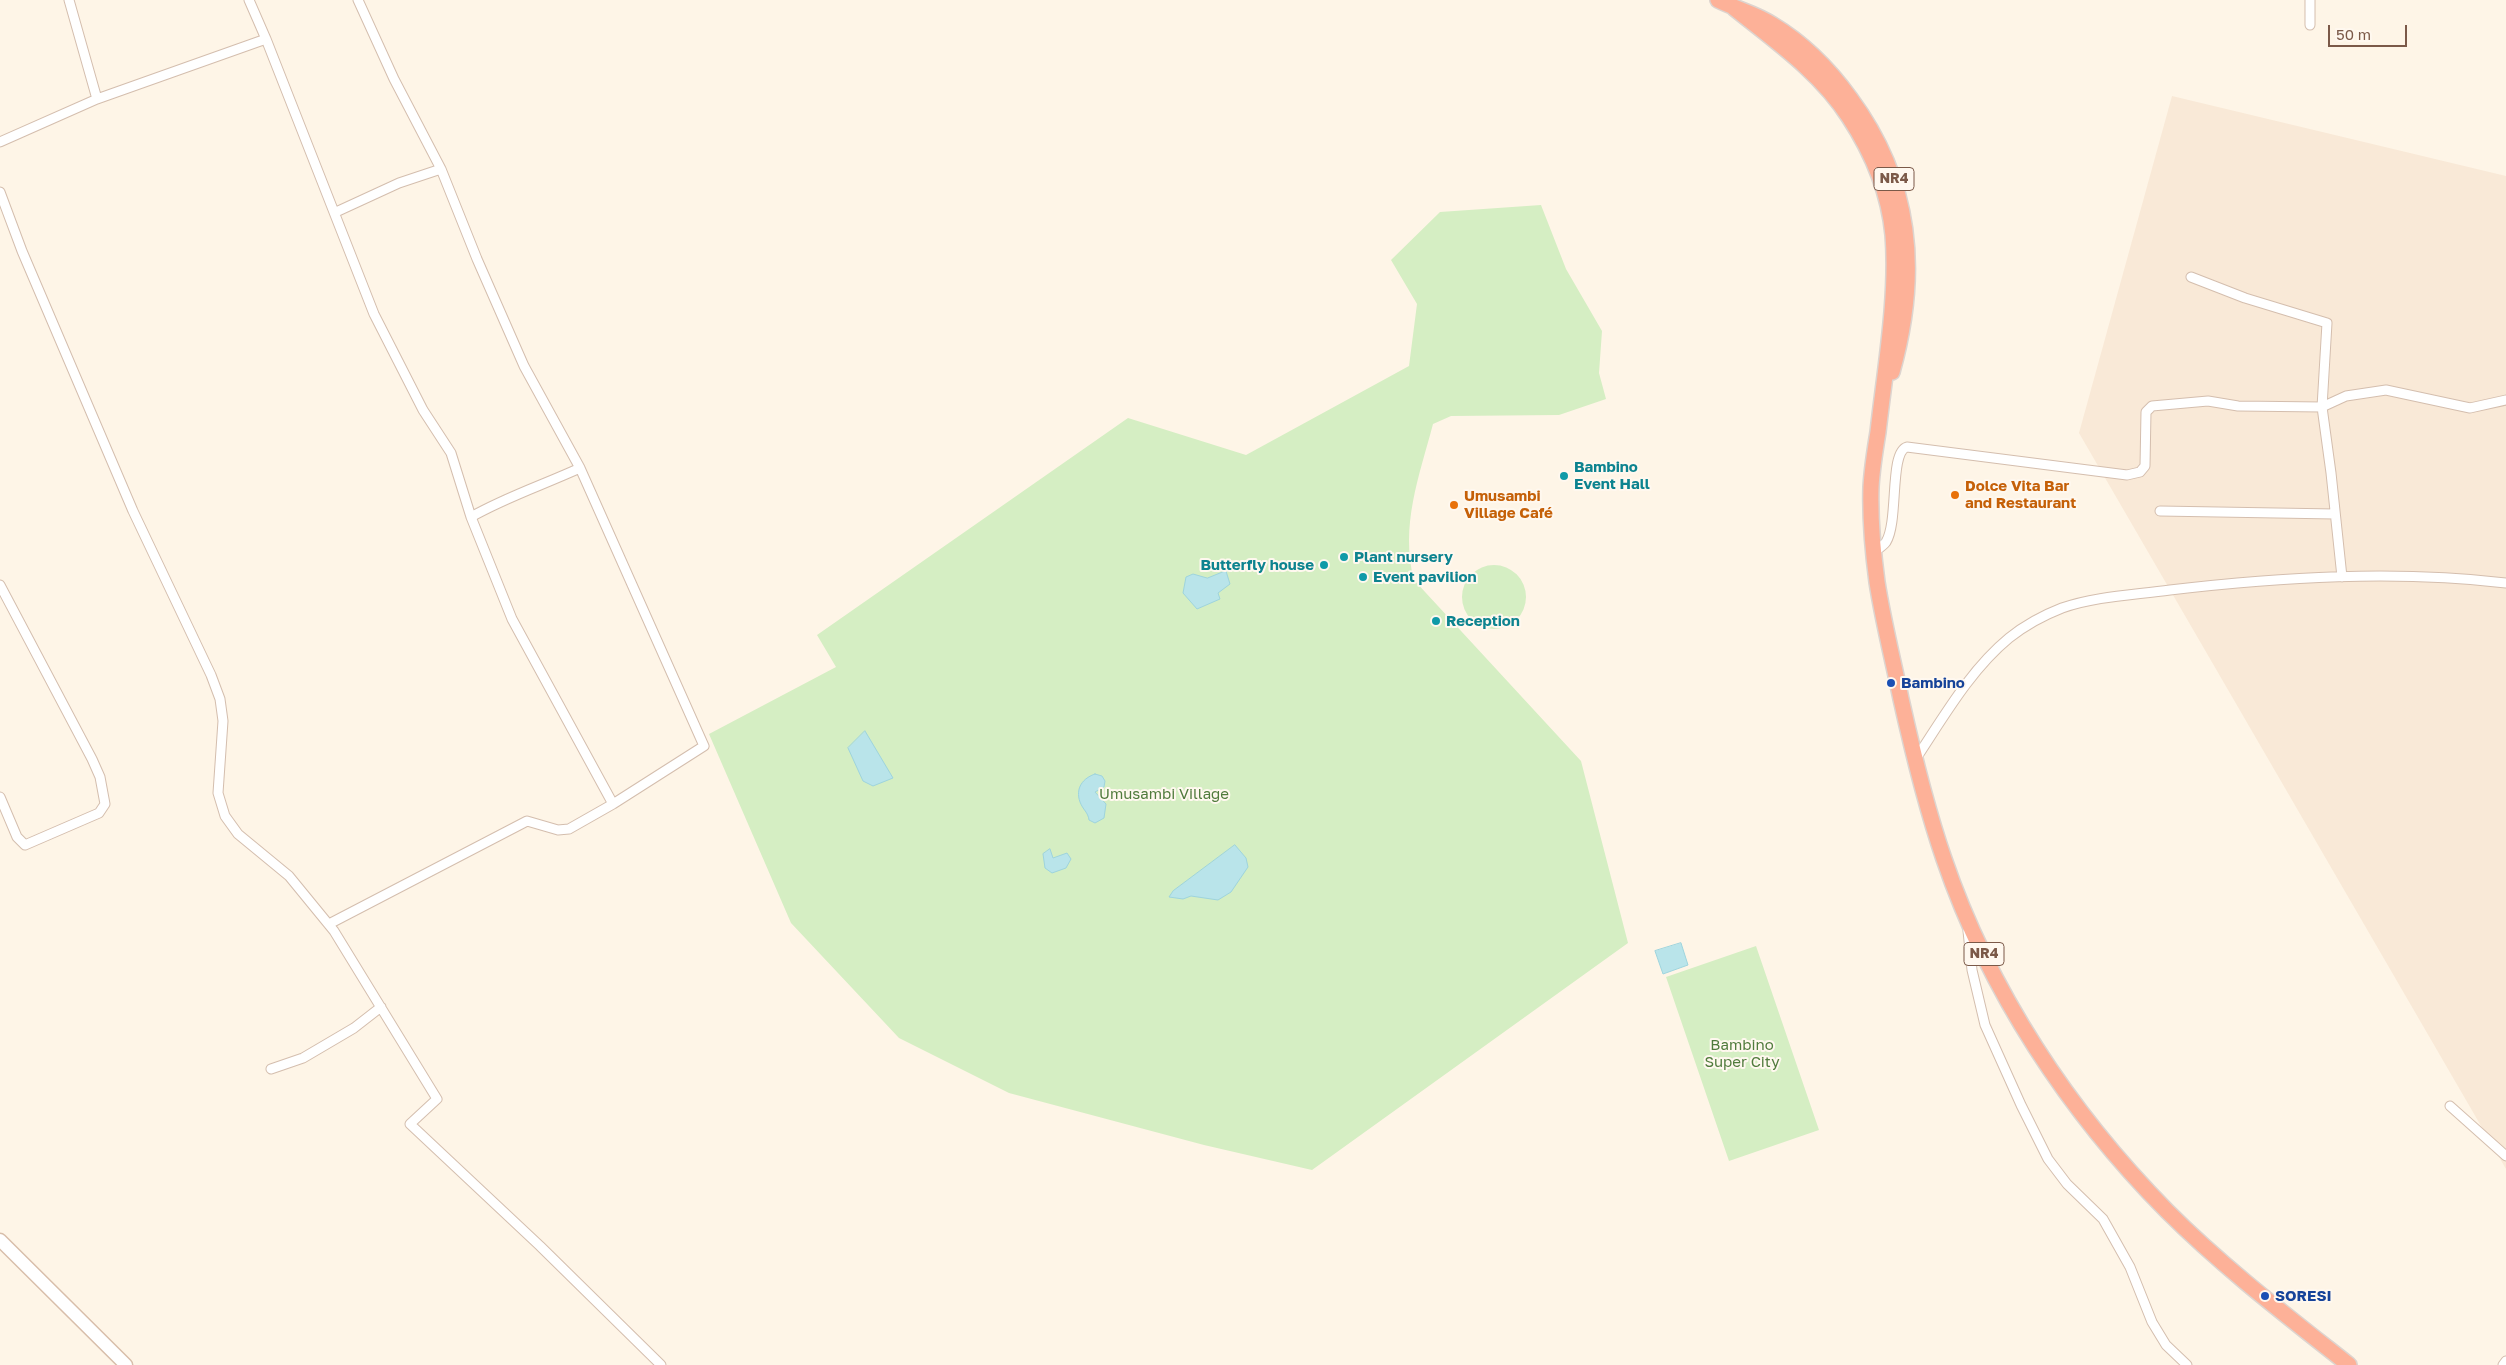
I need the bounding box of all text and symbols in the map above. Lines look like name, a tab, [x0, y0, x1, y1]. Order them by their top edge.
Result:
scale bar	[2331, 15, 2410, 47]
text: 50 m	[2336, 25, 2371, 43]
road number: NR4	[1874, 168, 1914, 190]
place label: Bambino Event Hall	[1574, 458, 1650, 493]
marker: Bambino Event Hall	[1558, 470, 1570, 482]
place label: Dolce Vita Bar and Restaurant	[1965, 477, 2076, 512]
place label: Umusambi Village Café	[1464, 487, 1553, 522]
marker: Dolce Vita Bar and Restaurant	[1949, 489, 1961, 501]
marker: Umusambi Village Café	[1448, 499, 1460, 511]
place label: Plant nursery	[1354, 548, 1453, 566]
marker: Plant nursery	[1338, 551, 1350, 563]
place label: Butterfly house	[1200, 556, 1314, 574]
marker: Butterfly house	[1318, 559, 1330, 571]
place label: Event pavilion	[1373, 568, 1477, 586]
marker: Event pavilion	[1357, 571, 1369, 583]
place label: Reception	[1446, 612, 1520, 630]
marker: Reception	[1430, 615, 1442, 627]
place label: Bambino	[1901, 674, 1965, 692]
marker: Bambino	[1885, 677, 1897, 689]
park label: Umusambi Village	[1099, 785, 1229, 803]
road number: NR4	[1964, 942, 2004, 966]
park label: Bambino Super City	[1704, 1036, 1780, 1071]
place label: SORESI	[2275, 1287, 2332, 1305]
marker: SORESI	[2259, 1290, 2271, 1302]

